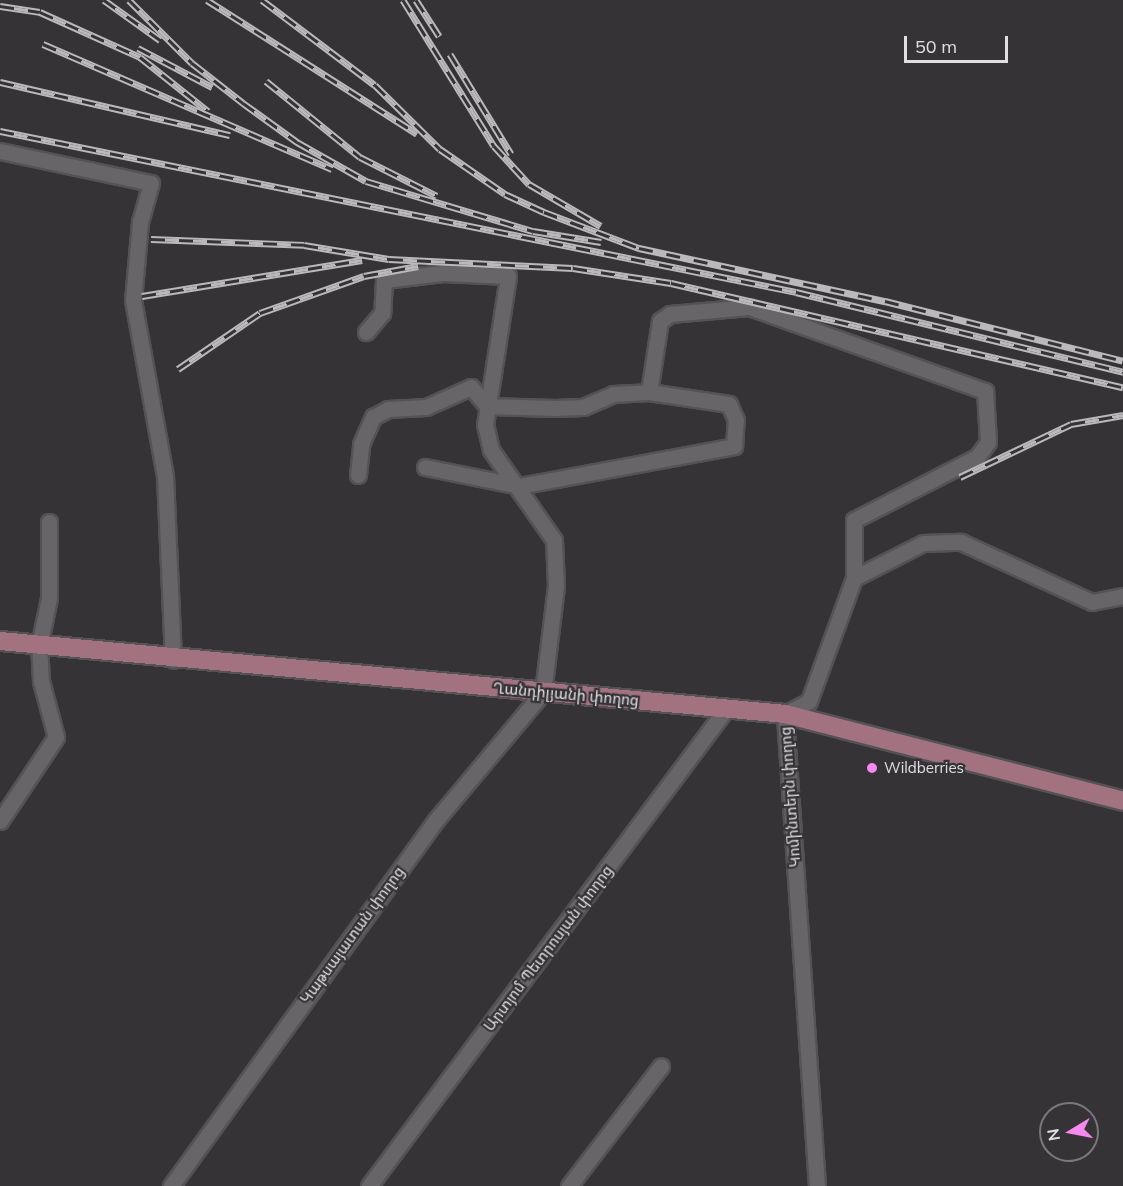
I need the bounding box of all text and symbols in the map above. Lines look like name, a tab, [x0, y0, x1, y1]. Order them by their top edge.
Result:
scale bar	[907, 24, 1010, 62]
text: 50 m	[915, 35, 957, 58]
street label: Ղանդիլյանի փողոց	[492, 679, 640, 709]
street label: Կոմինտերն փողոց	[776, 726, 804, 868]
place label: Wildberries	[884, 759, 964, 777]
marker: Wildberries	[865, 761, 879, 775]
street label: Արտյոմ Պետրոսյան փողոց	[480, 861, 616, 1035]
street label: Կաթսայատան փողոց	[296, 863, 408, 1007]
north arrow	[1039, 1102, 1099, 1162]
text: N	[1042, 1127, 1064, 1142]

